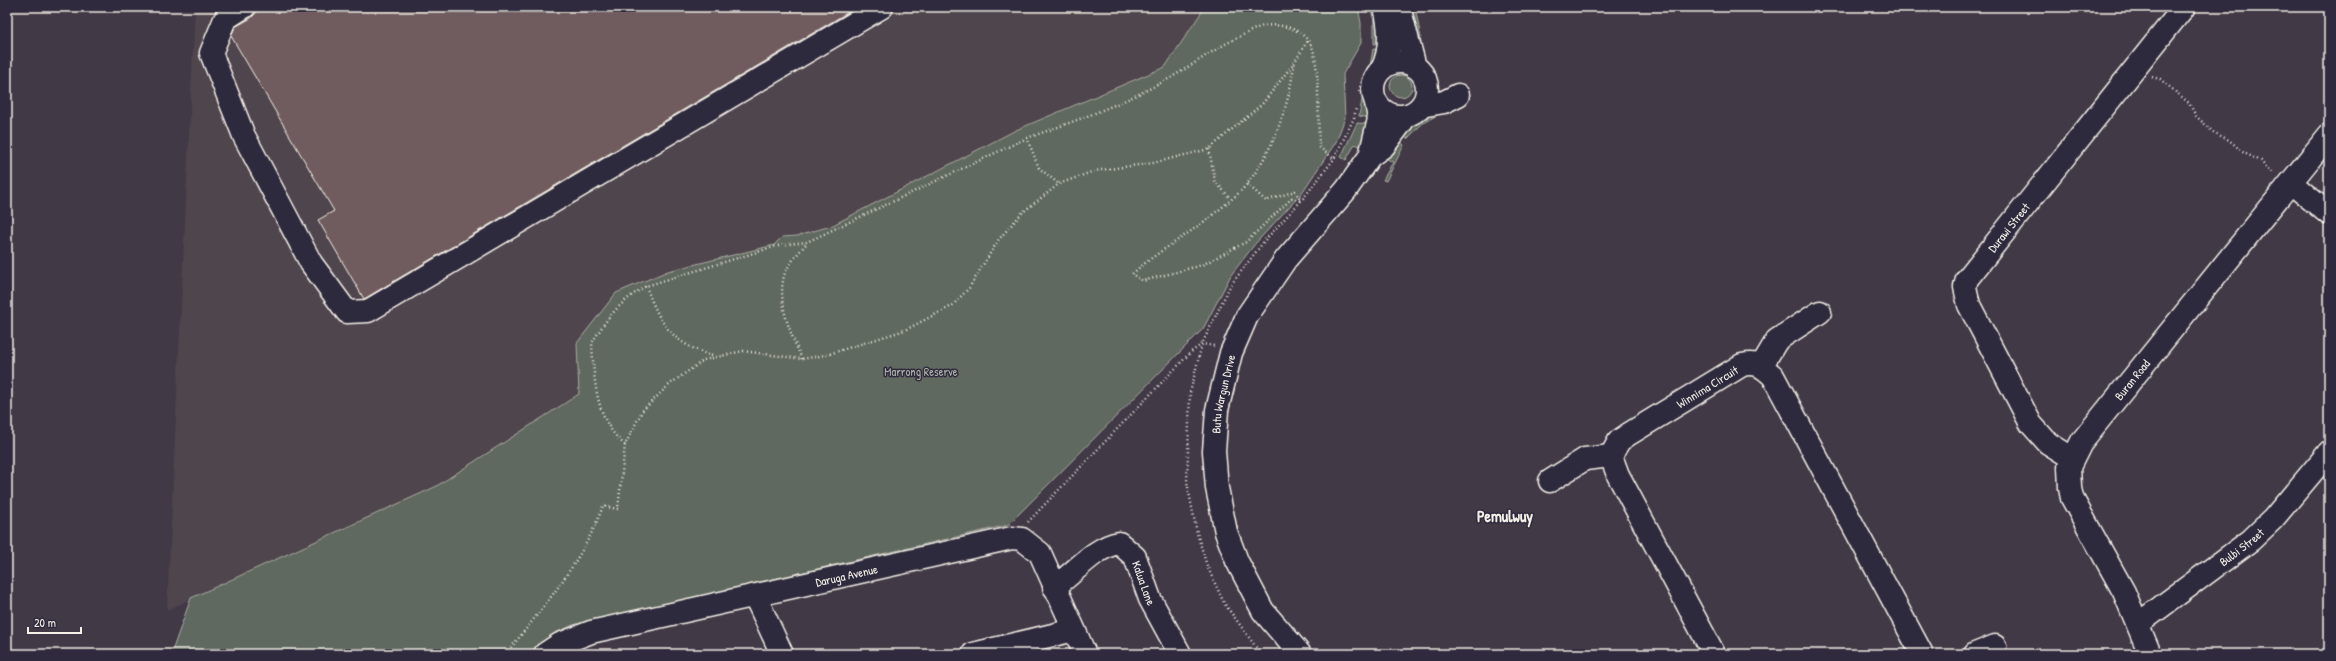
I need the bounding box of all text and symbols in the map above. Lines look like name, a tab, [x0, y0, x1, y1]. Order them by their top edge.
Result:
street label: Durawi Street	[1983, 198, 2034, 255]
street label: Butu Wargun Drive	[1207, 352, 1239, 434]
street label: Buran Road	[2110, 355, 2154, 404]
street label: Winnima Circuit	[1673, 361, 1742, 412]
park label: Marrong Reserve	[884, 363, 958, 380]
district label: Pemulwuy	[1477, 505, 1533, 528]
street label: Bulbi Street	[2215, 523, 2268, 570]
street label: Kalua Lane	[1128, 558, 1160, 608]
street label: Daruga Avenue	[814, 560, 879, 590]
scale bar	[28, 609, 81, 635]
text: 20 m	[34, 614, 56, 631]

